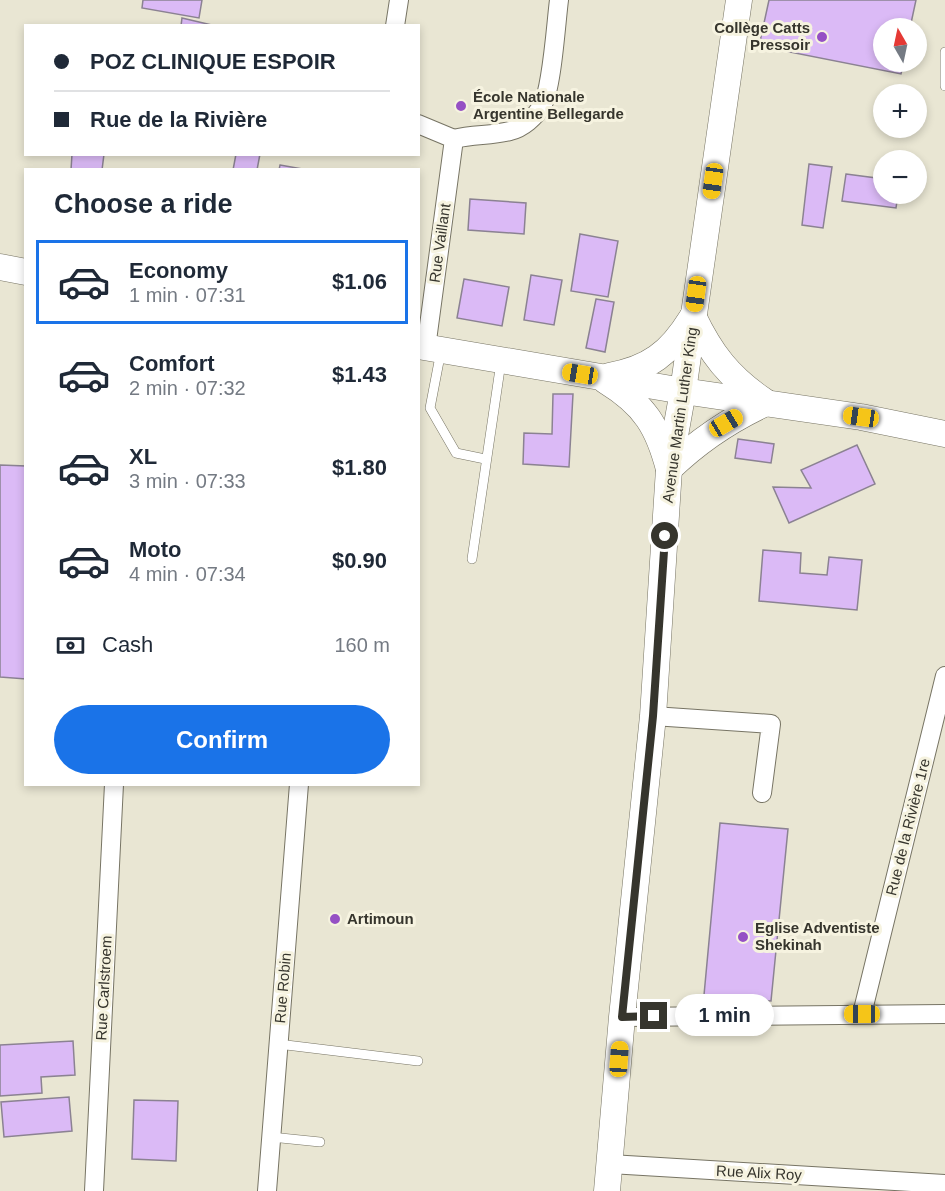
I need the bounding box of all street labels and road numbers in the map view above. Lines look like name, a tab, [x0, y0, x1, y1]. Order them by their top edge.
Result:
street label: Rue Vaillant	[426, 201, 454, 284]
street label: Avenue Martin Luther King	[659, 326, 700, 504]
street label: Rue de la Rivière 1re	[882, 756, 933, 897]
street label: Rue Carlstroem	[92, 935, 115, 1041]
street label: Rue Robin	[271, 952, 294, 1024]
street label: Rue Alix Roy	[716, 1162, 803, 1183]

